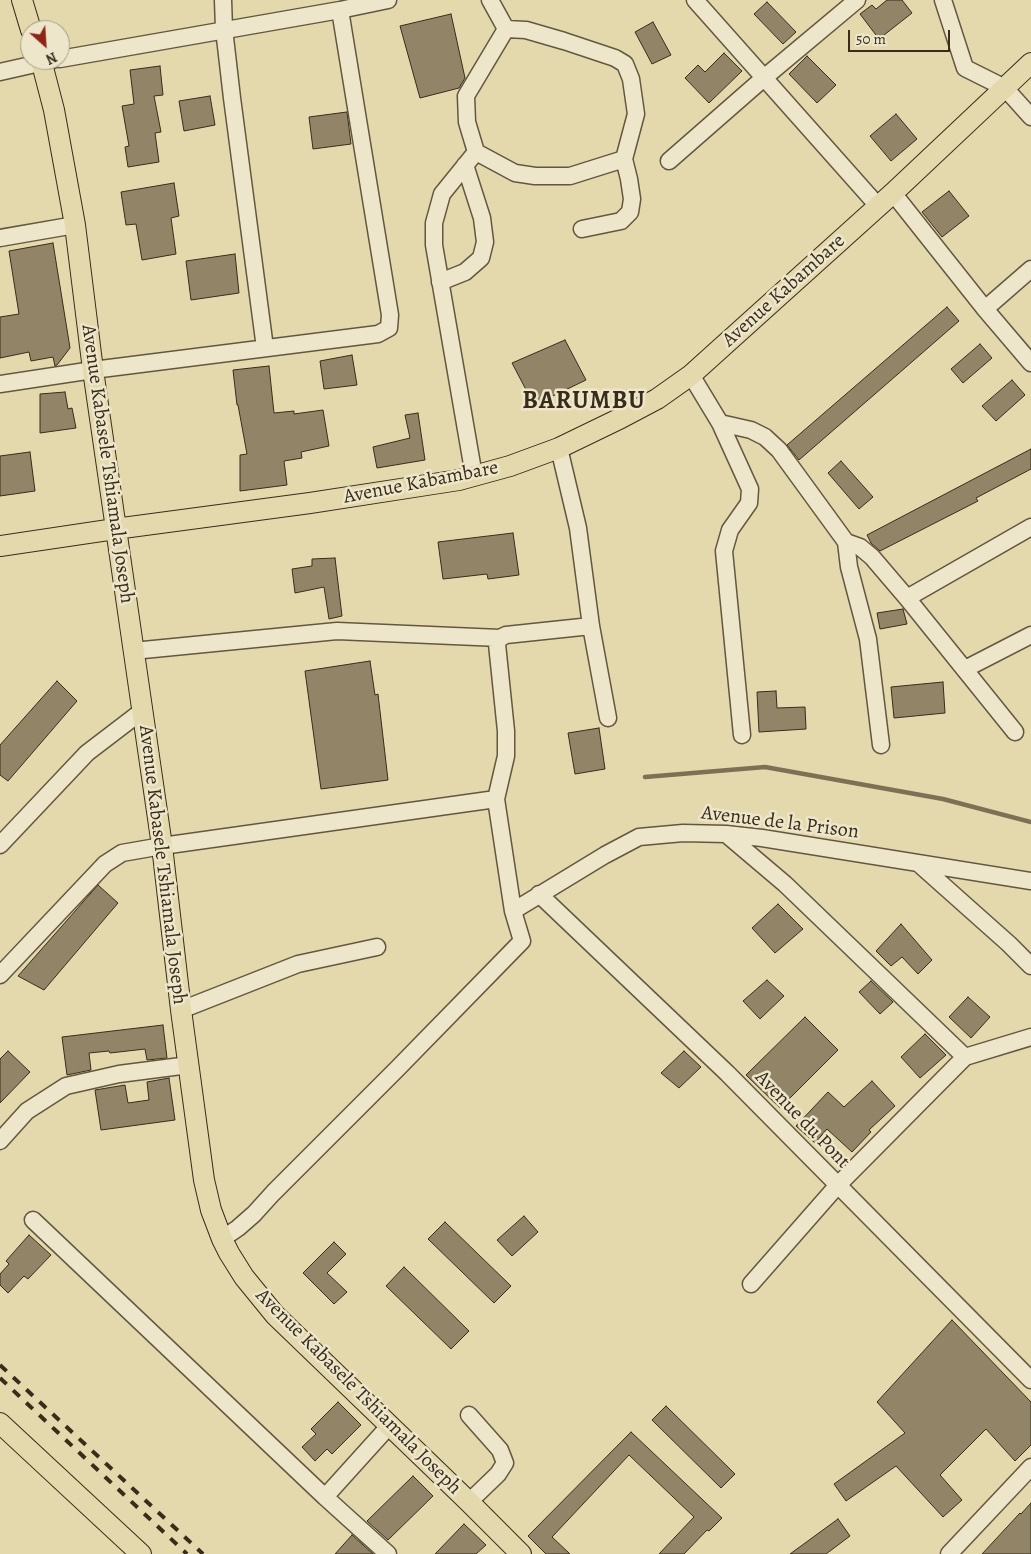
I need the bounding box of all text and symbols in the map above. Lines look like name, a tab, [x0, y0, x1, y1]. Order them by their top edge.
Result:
north arrow	[20, 20, 70, 70]
scale bar	[851, 20, 954, 52]
text: 50 m	[856, 29, 886, 49]
text: N	[43, 47, 60, 69]
street label: Avenue Kabambare	[718, 229, 850, 353]
street label: Avenue Kabasele Tshiamala Joseph	[76, 323, 138, 605]
district label: BARUMBU	[521, 387, 647, 417]
street label: Avenue Kabambare	[342, 456, 500, 510]
street label: Avenue Kabasele Tshiamala Joseph	[133, 724, 191, 1006]
street label: Avenue de la Prison	[700, 801, 860, 845]
street label: Avenue du Pont	[749, 1066, 855, 1174]
street label: Avenue Kabasele Tshiamala Joseph	[250, 1284, 466, 1500]

